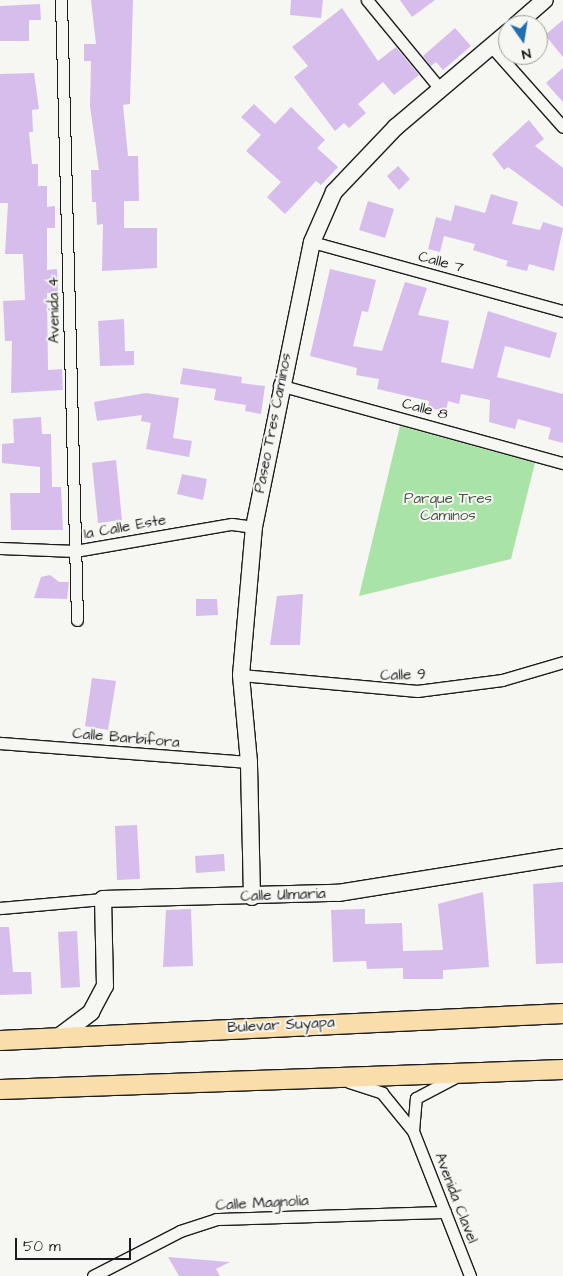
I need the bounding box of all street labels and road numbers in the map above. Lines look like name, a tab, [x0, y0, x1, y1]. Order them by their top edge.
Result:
street label: Calle 7	[416, 247, 466, 277]
street label: Avenida 4	[44, 276, 64, 344]
street label: Paseo Tres Caminos	[251, 351, 295, 495]
street label: Calle 8	[400, 394, 450, 424]
street label: 1a Calle Este	[82, 511, 168, 543]
street label: Calle 9	[380, 666, 426, 684]
street label: Calle Barbifora	[72, 724, 180, 752]
street label: Calle Ulmaria	[240, 885, 326, 905]
street label: Bulevar Suyapa	[227, 1013, 335, 1037]
street label: Avenida Clavel	[430, 1150, 482, 1246]
street label: Calle Magnolia	[215, 1192, 309, 1214]

